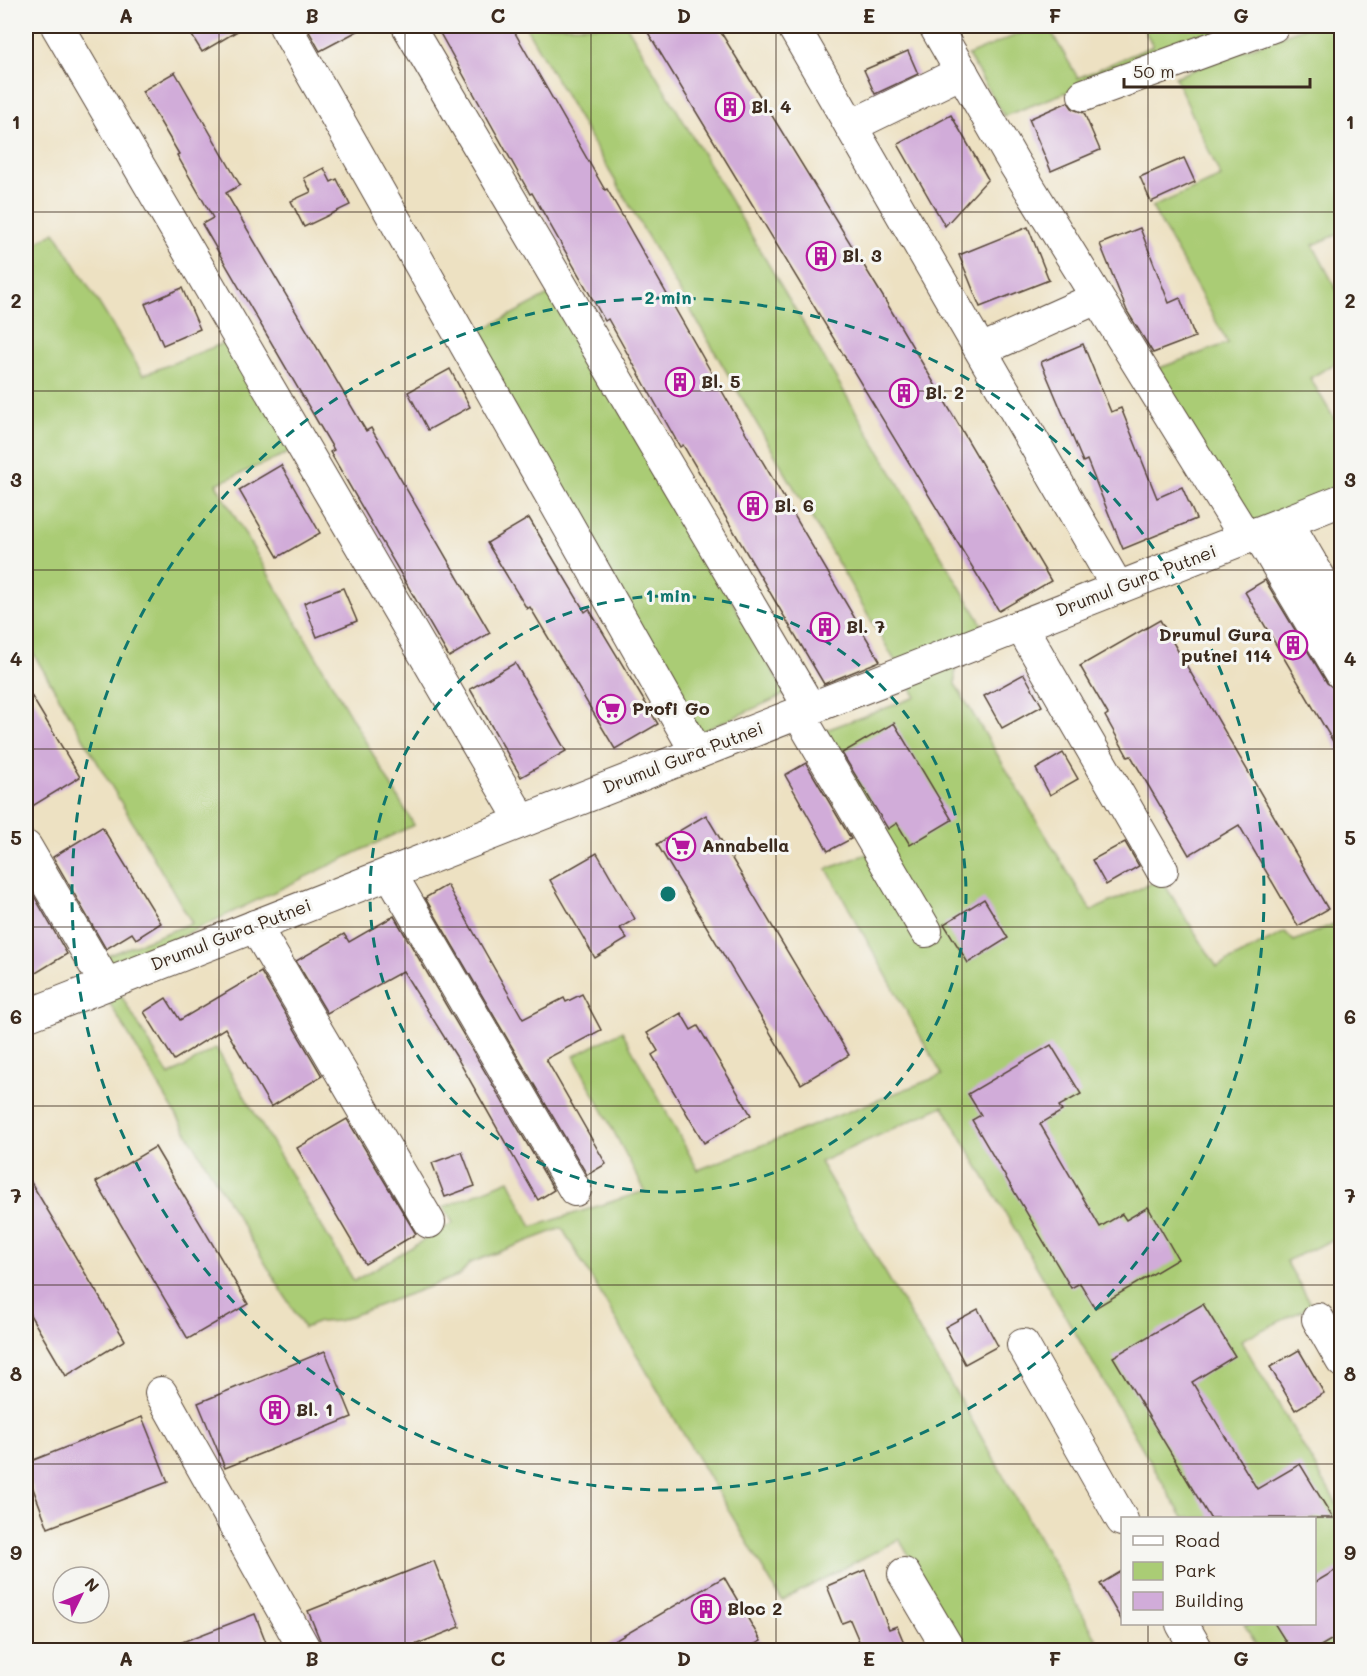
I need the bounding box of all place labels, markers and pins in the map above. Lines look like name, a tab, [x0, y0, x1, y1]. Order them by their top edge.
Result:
building icon: Bl. 4	[714, 91, 746, 123]
place label: Bl. 4	[751, 94, 791, 118]
building icon: Bl. 3	[805, 240, 837, 272]
place label: Bl. 3	[842, 243, 882, 267]
building icon: Bl. 5	[664, 366, 696, 398]
place label: Bl. 5	[701, 369, 741, 393]
building icon: Bl. 2	[888, 377, 920, 409]
place label: Bl. 2	[925, 380, 964, 404]
building icon: Bl. 6	[737, 490, 769, 522]
place label: Bl. 6	[774, 493, 814, 517]
building icon: Bl. 7	[809, 611, 841, 643]
place label: Bl. 7	[846, 614, 885, 638]
place label: Drumul Gura putnei 114	[1159, 622, 1272, 667]
building icon: Drumul Gura putnei 114	[1277, 629, 1309, 661]
supermarket icon: Profi Go	[595, 693, 627, 725]
place label: Profi Go	[632, 696, 710, 720]
supermarket icon: Annabella	[665, 830, 697, 862]
place label: Annabella	[702, 833, 789, 857]
centre of rings	[658, 884, 678, 904]
building icon: Bl. 1	[259, 1394, 291, 1426]
place label: Bl. 1	[296, 1397, 333, 1421]
building icon: Bloc 2	[690, 1593, 722, 1625]
place label: Bloc 2	[727, 1596, 782, 1620]

